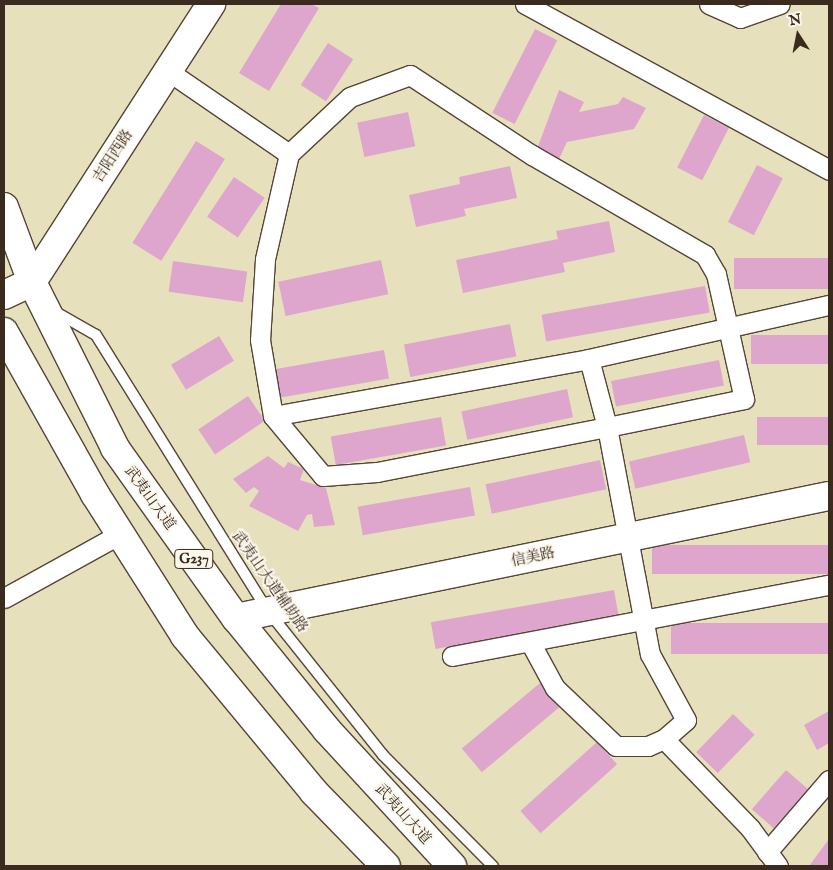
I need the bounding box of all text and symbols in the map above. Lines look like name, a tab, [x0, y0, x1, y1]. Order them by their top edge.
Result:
north arrow	[773, 10, 823, 60]
text: N	[787, 10, 803, 30]
street label: 吉阳西路	[89, 126, 137, 186]
street label: 武夷山大道	[121, 462, 179, 534]
street label: 武夷山大道辅助路	[228, 528, 312, 636]
street label: 信美路	[509, 544, 557, 570]
road number: G237	[174, 548, 214, 570]
street label: 武夷山大道	[371, 780, 435, 848]

